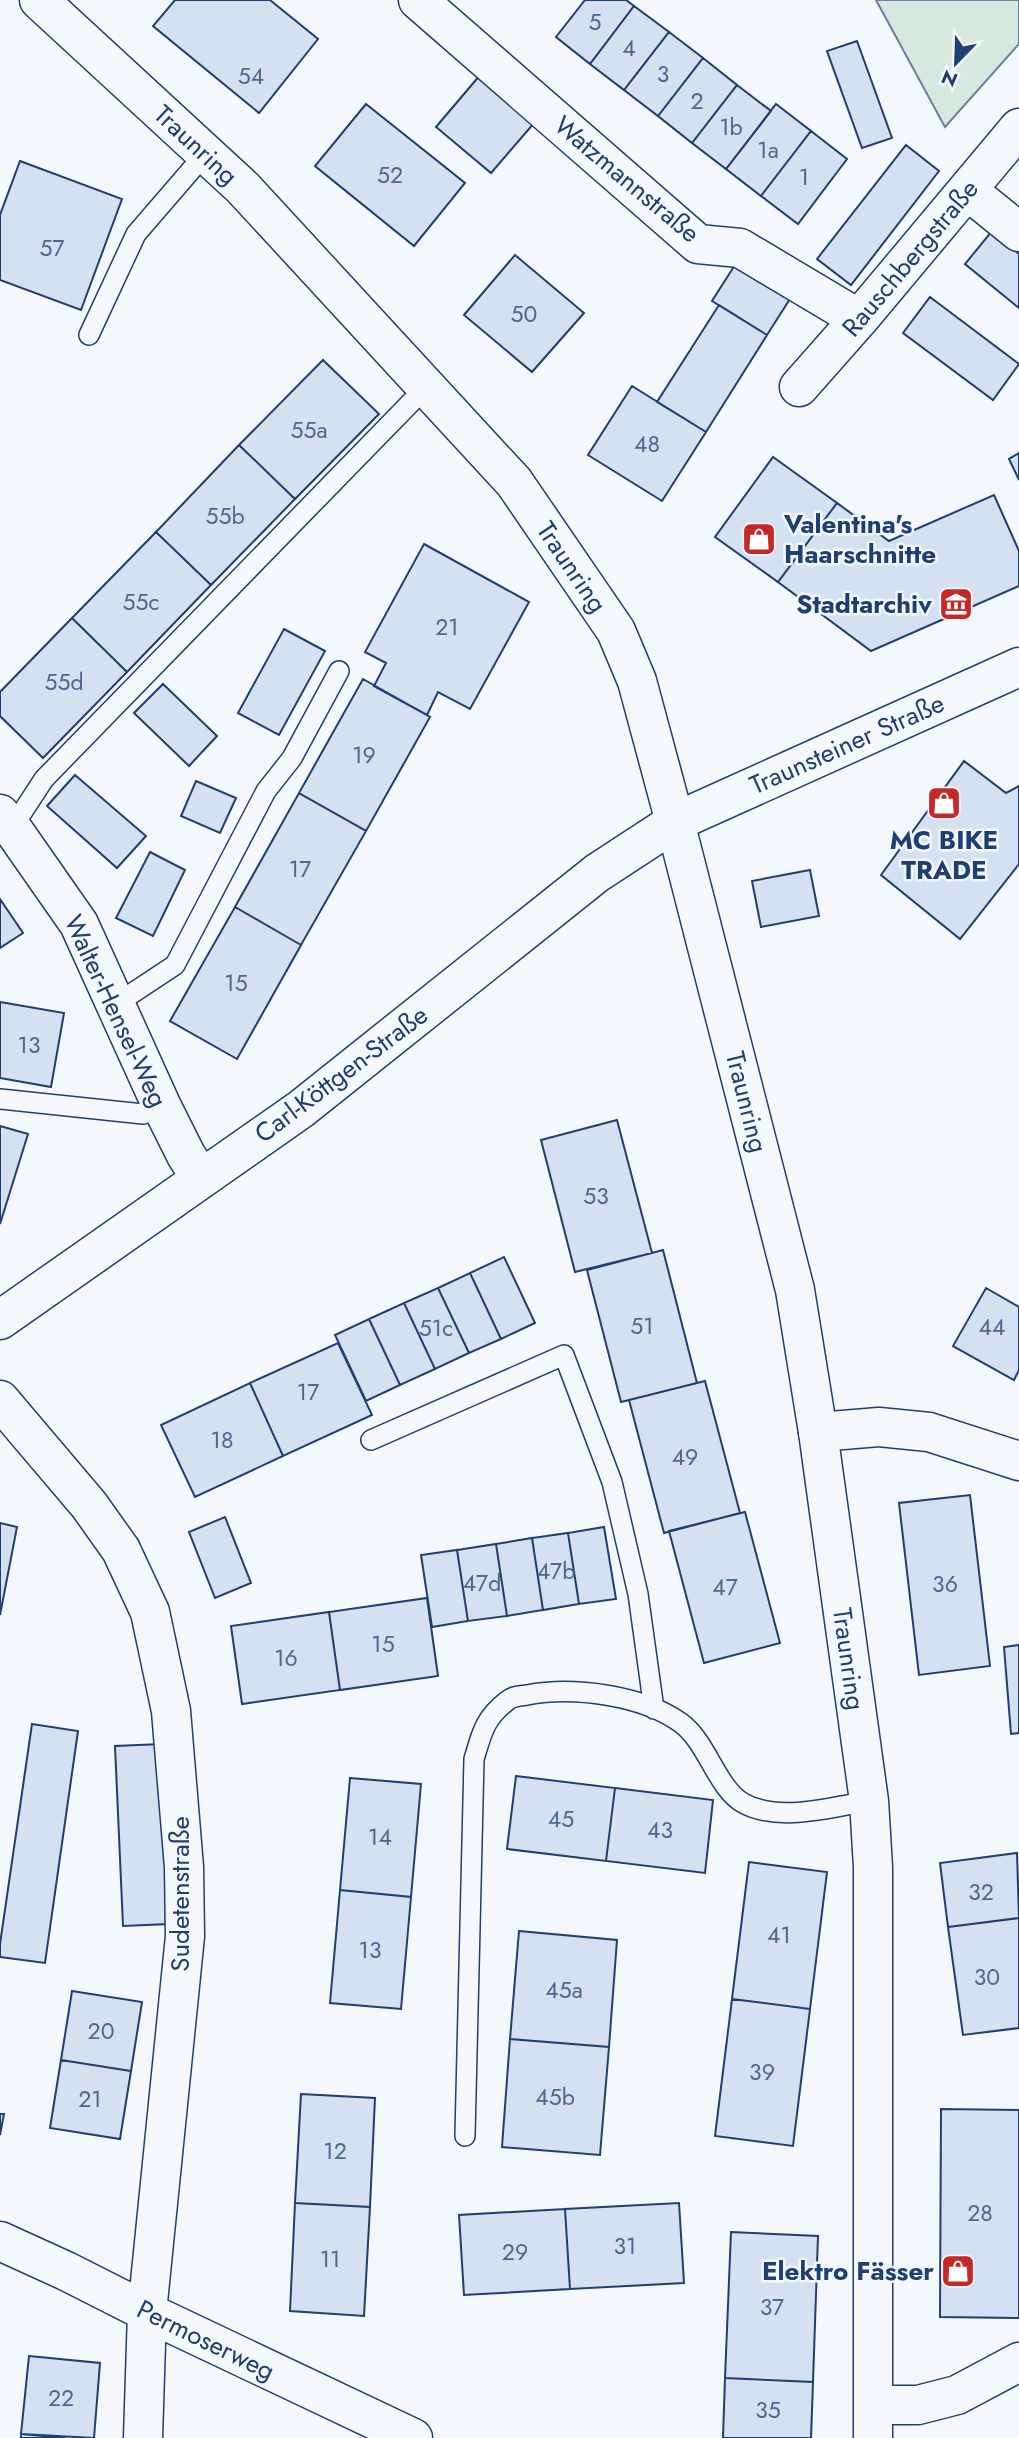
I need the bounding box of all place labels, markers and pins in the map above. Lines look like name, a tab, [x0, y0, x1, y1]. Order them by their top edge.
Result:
place label: Valentina's Haarschnitte	[783, 505, 936, 573]
shop icon: Valentina's Haarschnitte	[740, 520, 778, 558]
place label: Stadtarchiv	[796, 585, 932, 623]
museum icon: Stadtarchiv	[937, 585, 975, 623]
shop icon: MC BIKE TRADE	[925, 784, 963, 822]
place label: MC BIKE TRADE	[890, 821, 998, 889]
place label: Elektro Fässer	[762, 2252, 934, 2290]
shop icon: Elektro Fässer	[939, 2252, 977, 2290]

